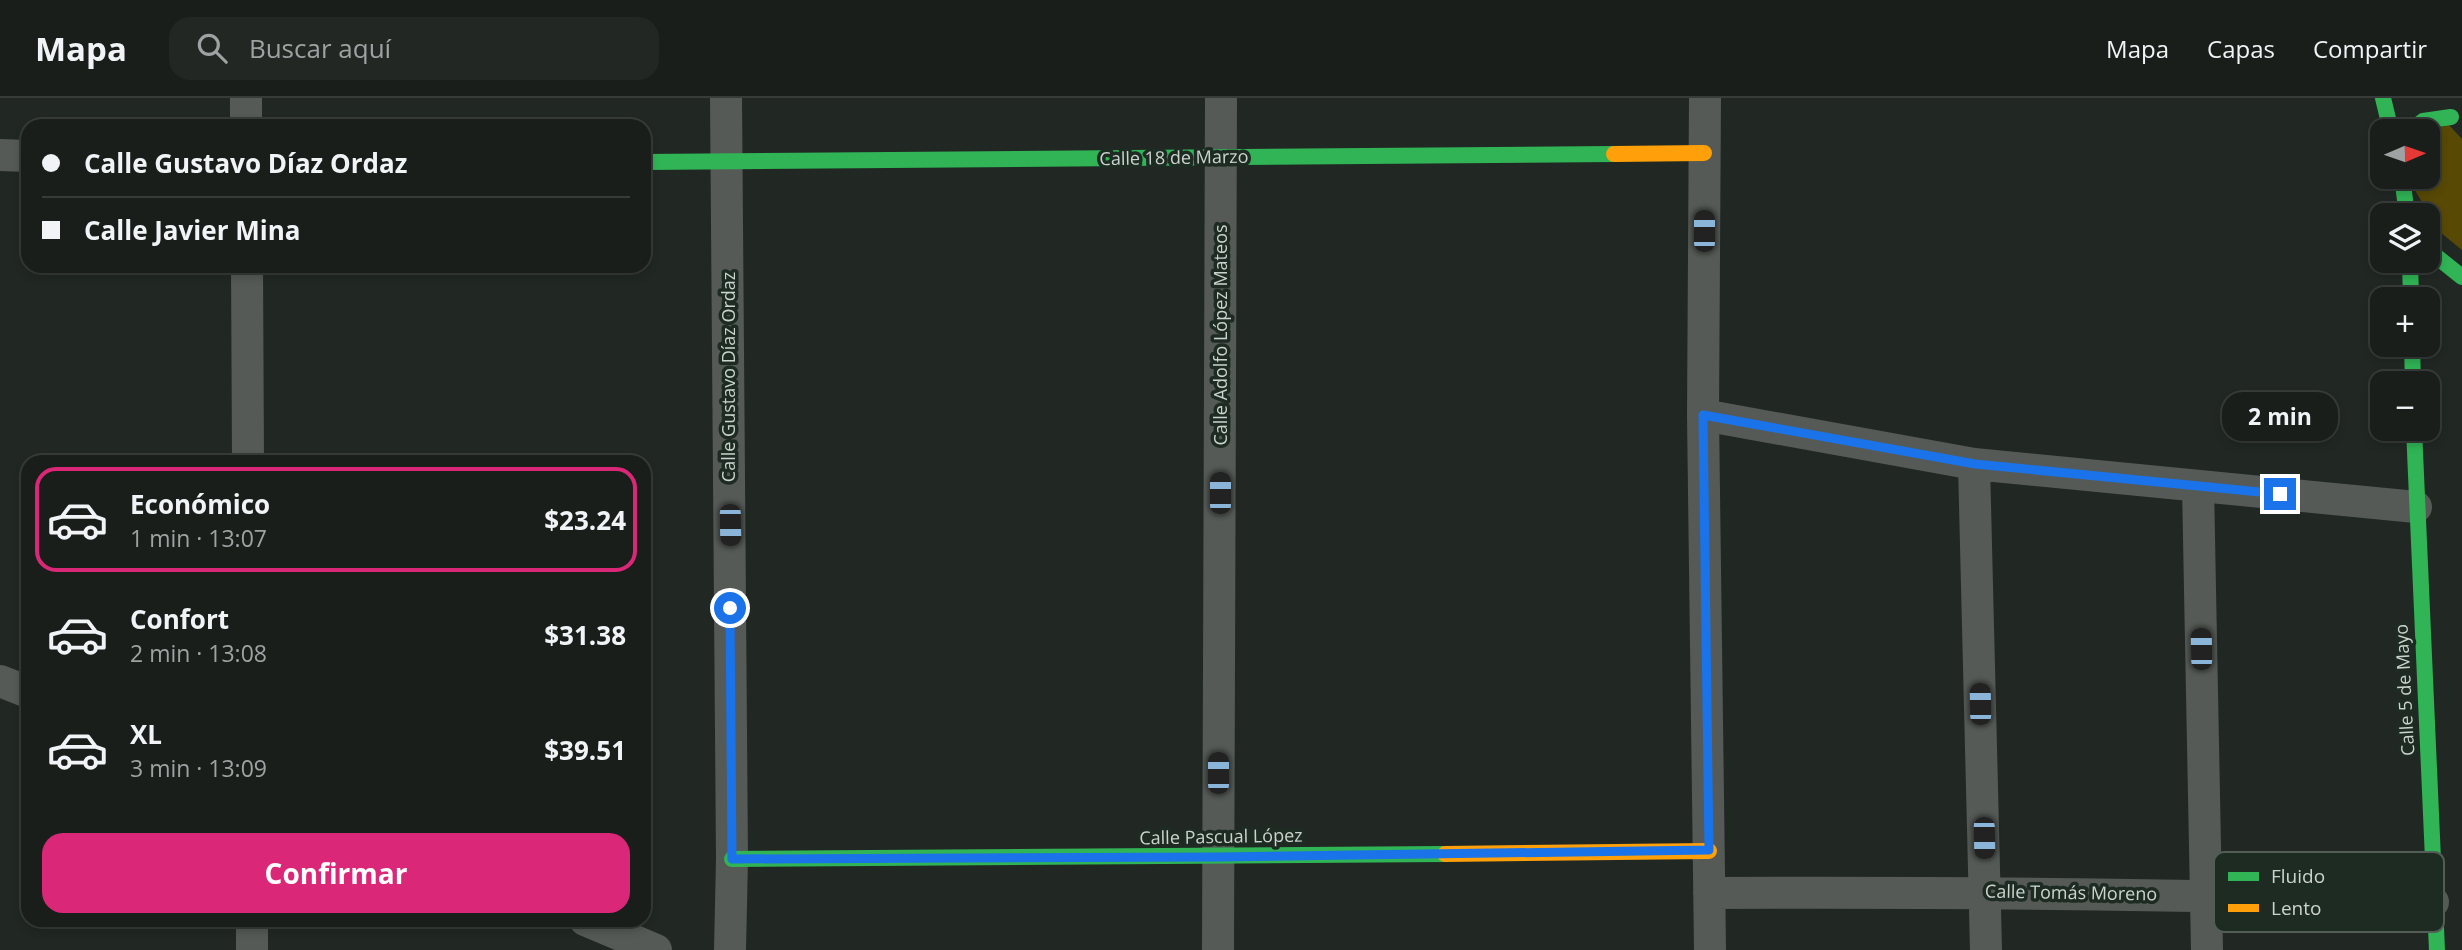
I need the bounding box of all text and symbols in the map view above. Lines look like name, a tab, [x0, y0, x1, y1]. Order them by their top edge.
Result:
search box	[169, 17, 659, 80]
text: Mapa	[35, 26, 127, 71]
icon: search	[193, 29, 231, 67]
text: Buscar aquí	[249, 30, 391, 66]
text: Mapa	[2106, 32, 2169, 65]
text: Capas	[2207, 32, 2275, 65]
text: Compartir	[2313, 32, 2427, 65]
north arrow	[2370, 119, 2440, 189]
map controls	[2370, 119, 2440, 441]
street label: Calle 18 de Marzo	[1099, 144, 1249, 170]
text: Calle Gustavo Díaz Ordaz	[84, 145, 407, 181]
button: layers	[2370, 203, 2440, 273]
car	[1694, 210, 1715, 252]
text: Calle Javier Mina	[84, 212, 300, 248]
street label: Calle Adolfo López Mateos	[1208, 224, 1232, 446]
street label: Calle Gustavo Díaz Ordaz	[716, 272, 740, 482]
button: +	[2370, 287, 2440, 357]
button: −	[2370, 371, 2440, 441]
callout: 2 min	[2222, 392, 2338, 442]
text: 2 min	[2248, 400, 2312, 432]
car	[1210, 472, 1231, 514]
route end	[2264, 478, 2296, 510]
text: Económico	[130, 486, 270, 522]
icon: car	[46, 488, 109, 551]
text: $23.24	[544, 502, 626, 538]
car	[720, 504, 741, 546]
text: 1 min · 13:07	[130, 522, 267, 554]
route start	[714, 592, 746, 624]
text: Confort	[130, 601, 229, 637]
icon: car	[46, 603, 109, 666]
text: $31.38	[544, 617, 626, 653]
street label: Calle 5 de Mayo	[2389, 624, 2419, 757]
car	[2191, 628, 2212, 670]
text: 2 min · 13:08	[130, 637, 267, 669]
car	[1970, 683, 1991, 725]
text: XL	[130, 716, 162, 752]
icon: car	[46, 718, 109, 781]
text: $39.51	[544, 732, 626, 768]
text: 3 min · 13:09	[130, 752, 267, 784]
car	[1208, 752, 1229, 794]
car	[1974, 817, 1995, 859]
street label: Calle Pascual López	[1139, 823, 1303, 849]
button: Confirmar	[42, 833, 630, 913]
legend	[2214, 852, 2444, 932]
text: Fluido	[2271, 863, 2325, 889]
street label: Calle Tomás Moreno	[1985, 878, 2157, 906]
text: Lento	[2271, 895, 2321, 921]

